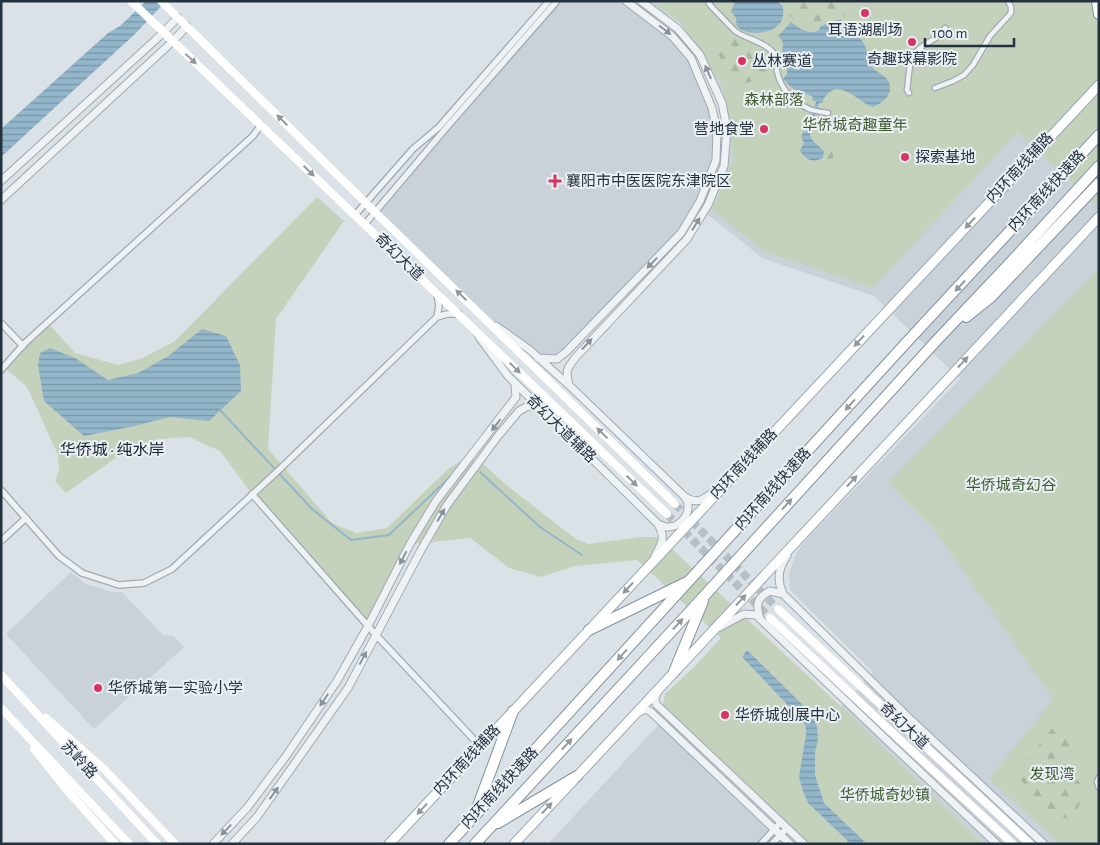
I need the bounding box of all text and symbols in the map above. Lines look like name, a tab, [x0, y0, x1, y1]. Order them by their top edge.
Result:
marker: 耳语湖剧场	[859, 7, 871, 19]
scale bar	[925, 15, 1014, 47]
place label: 耳语湖剧场	[827, 22, 903, 38]
one-way arrow	[658, 25, 672, 35]
text: 100 m	[932, 26, 967, 41]
marker: 奇趣球幕影院	[906, 36, 918, 48]
place label: 奇趣球幕影院	[867, 51, 957, 67]
place label: 丛林赛道	[752, 52, 812, 69]
one-way arrow	[184, 53, 196, 65]
marker: 丛林赛道	[736, 55, 748, 67]
one-way arrow	[704, 65, 712, 79]
park label: 森林部落	[744, 92, 804, 108]
one-way arrow	[276, 115, 288, 127]
park label: 华侨城奇趣童年	[802, 116, 908, 133]
place label: 营地食堂	[694, 121, 754, 137]
marker: 营地食堂	[758, 123, 770, 135]
street label: 内环南线辅路	[983, 129, 1056, 206]
street label: 内环南线快速路	[1005, 147, 1088, 235]
place label: 探索基地	[915, 149, 975, 165]
marker: 探索基地	[899, 151, 911, 163]
one-way arrow	[303, 165, 315, 177]
place label: 襄阳市中医医院东津院区	[566, 173, 731, 189]
marker: 襄阳市中医医院东津院区	[548, 174, 562, 188]
one-way arrow	[964, 216, 976, 228]
one-way arrow	[692, 218, 701, 231]
street label: 奇幻大道	[372, 230, 426, 283]
one-way arrow	[646, 256, 658, 268]
one-way arrow	[954, 279, 966, 291]
one-way arrow	[455, 290, 467, 302]
one-way arrow	[853, 335, 865, 347]
one-way arrow	[581, 339, 593, 351]
one-way arrow	[957, 357, 969, 369]
one-way arrow	[508, 362, 520, 374]
street label: 奇幻大道辅路	[523, 392, 599, 466]
one-way arrow	[844, 399, 855, 412]
one-way arrow	[490, 418, 501, 431]
street label: 内环南线辅路	[707, 425, 780, 502]
one-way arrow	[597, 427, 609, 439]
district label: 华侨城 · 纯水岸	[60, 441, 164, 458]
street label: 内环南线快速路	[732, 444, 814, 533]
one-way arrow	[626, 474, 638, 486]
one-way arrow	[846, 475, 858, 487]
park label: 华侨城奇幻谷	[966, 476, 1056, 493]
one-way arrow	[781, 499, 793, 511]
one-way arrow	[437, 509, 446, 522]
one-way arrow	[399, 551, 407, 565]
one-way arrow	[622, 581, 634, 593]
one-way arrow	[736, 593, 747, 606]
one-way arrow	[672, 619, 684, 631]
one-way arrow	[616, 648, 628, 660]
one-way arrow	[359, 651, 368, 664]
place label: 华侨城第一实验小学	[108, 679, 243, 696]
marker: 华侨城第一实验小学	[92, 682, 104, 694]
one-way arrow	[319, 693, 329, 707]
street label: 奇幻大道	[877, 699, 932, 752]
place label: 华侨城创展中心	[735, 706, 840, 723]
marker: 华侨城创展中心	[719, 709, 731, 721]
street label: 内环南线辅路	[430, 721, 503, 798]
street label: 苏岭路	[58, 737, 101, 782]
one-way arrow	[562, 737, 573, 750]
street label: 内环南线快速路	[458, 744, 541, 832]
park label: 发现湾	[1029, 766, 1075, 782]
one-way arrow	[269, 786, 279, 800]
park label: 华侨城奇妙镇	[840, 786, 930, 803]
one-way arrow	[416, 802, 428, 814]
one-way arrow	[541, 802, 553, 814]
one-way arrow	[221, 824, 233, 836]

